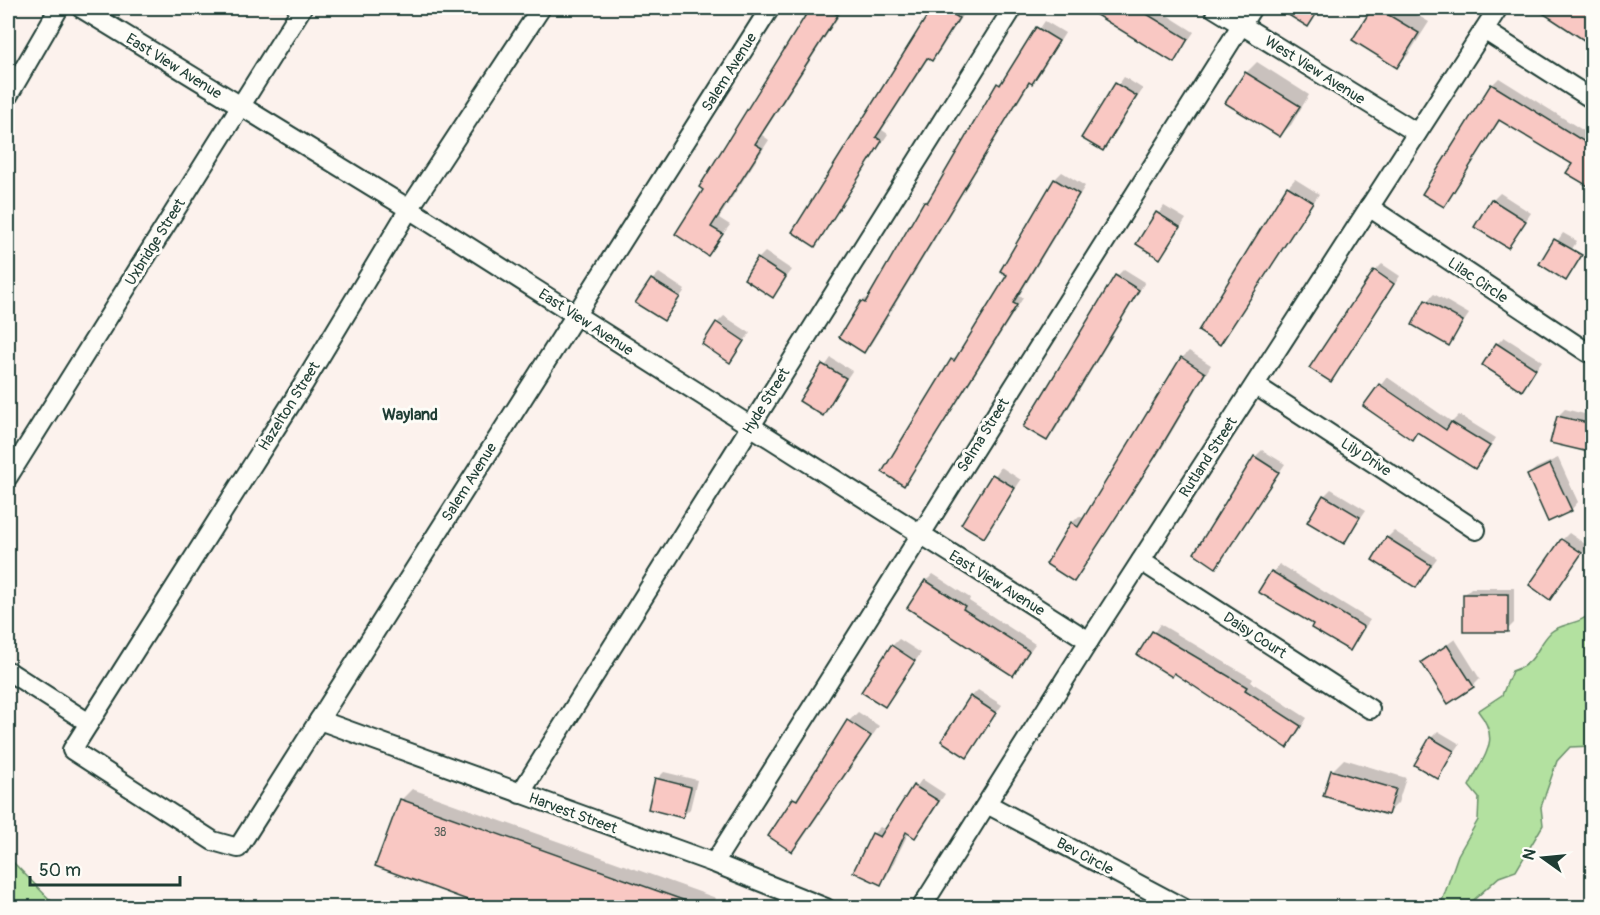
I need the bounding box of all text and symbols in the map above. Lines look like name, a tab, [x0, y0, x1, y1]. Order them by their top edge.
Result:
street label: East View Avenue	[122, 29, 226, 104]
street label: Salem Avenue	[698, 29, 761, 115]
street label: West View Avenue	[1261, 32, 1369, 109]
street label: Uxbridge Street	[121, 194, 190, 289]
street label: Lilac Circle	[1444, 253, 1512, 308]
street label: East View Avenue	[535, 285, 637, 360]
street label: Hazelton Street	[254, 357, 325, 454]
street label: Hyde Street	[739, 364, 795, 438]
street label: Selma Street	[953, 394, 1014, 476]
district label: Wayland	[382, 405, 438, 425]
street label: Rutland Street	[1175, 413, 1242, 501]
street label: Lily Drive	[1337, 434, 1395, 481]
street label: Salem Avenue	[438, 439, 501, 525]
street label: East View Avenue	[945, 546, 1049, 621]
street label: Daisy Court	[1219, 608, 1291, 663]
street label: Harvest Street	[526, 789, 621, 839]
house number: 38	[434, 825, 446, 840]
north arrow	[1513, 828, 1573, 888]
street label: Bev Circle	[1053, 834, 1117, 880]
text: N	[1518, 846, 1541, 862]
scale bar	[30, 849, 180, 887]
text: 50 m	[39, 859, 81, 882]

